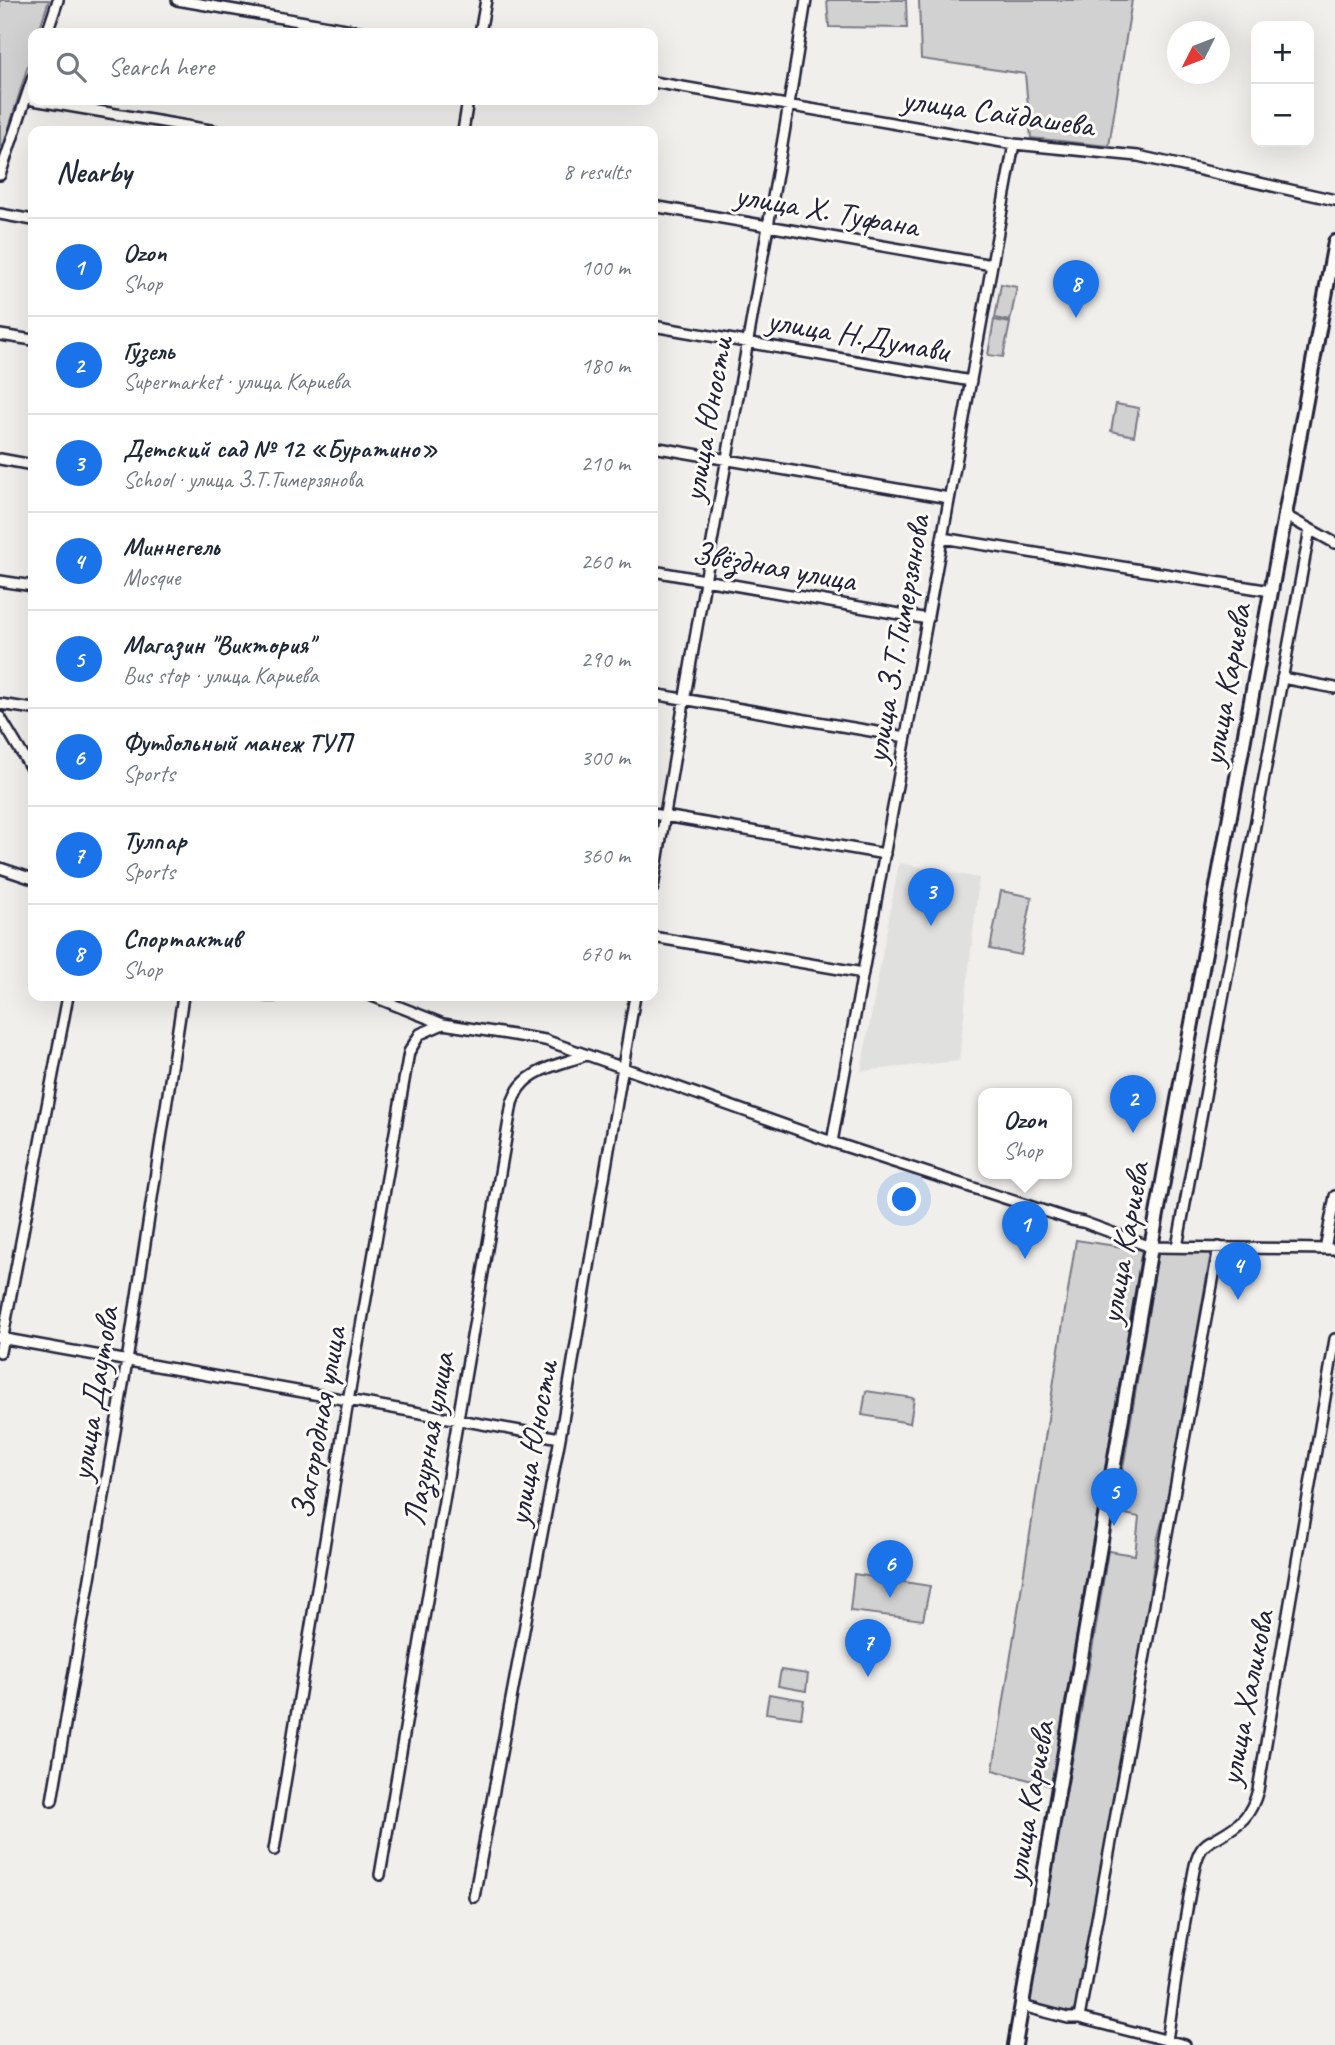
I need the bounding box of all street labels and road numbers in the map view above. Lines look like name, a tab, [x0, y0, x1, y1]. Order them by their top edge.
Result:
street label: улица Сайдашева	[897, 77, 1099, 147]
street label: улица Х. Туфана	[730, 173, 924, 247]
street label: улица Н.Думави	[762, 298, 955, 372]
street label: улица Юности	[671, 331, 743, 507]
street label: улица З.Т.Тимерзянова	[854, 510, 940, 768]
street label: Звёздная улица	[689, 531, 861, 601]
street label: улица Кариева	[1191, 598, 1261, 771]
street label: улица Кариева	[1089, 1156, 1159, 1329]
street label: улица Даутова	[59, 1302, 129, 1486]
street label: Загородная улица	[280, 1322, 356, 1522]
street label: Лазурная улица	[392, 1347, 464, 1529]
street label: улица Юности	[496, 1355, 568, 1531]
street label: улица Халикова	[1208, 1605, 1284, 1791]
street label: улица Кариева	[994, 1715, 1064, 1888]

